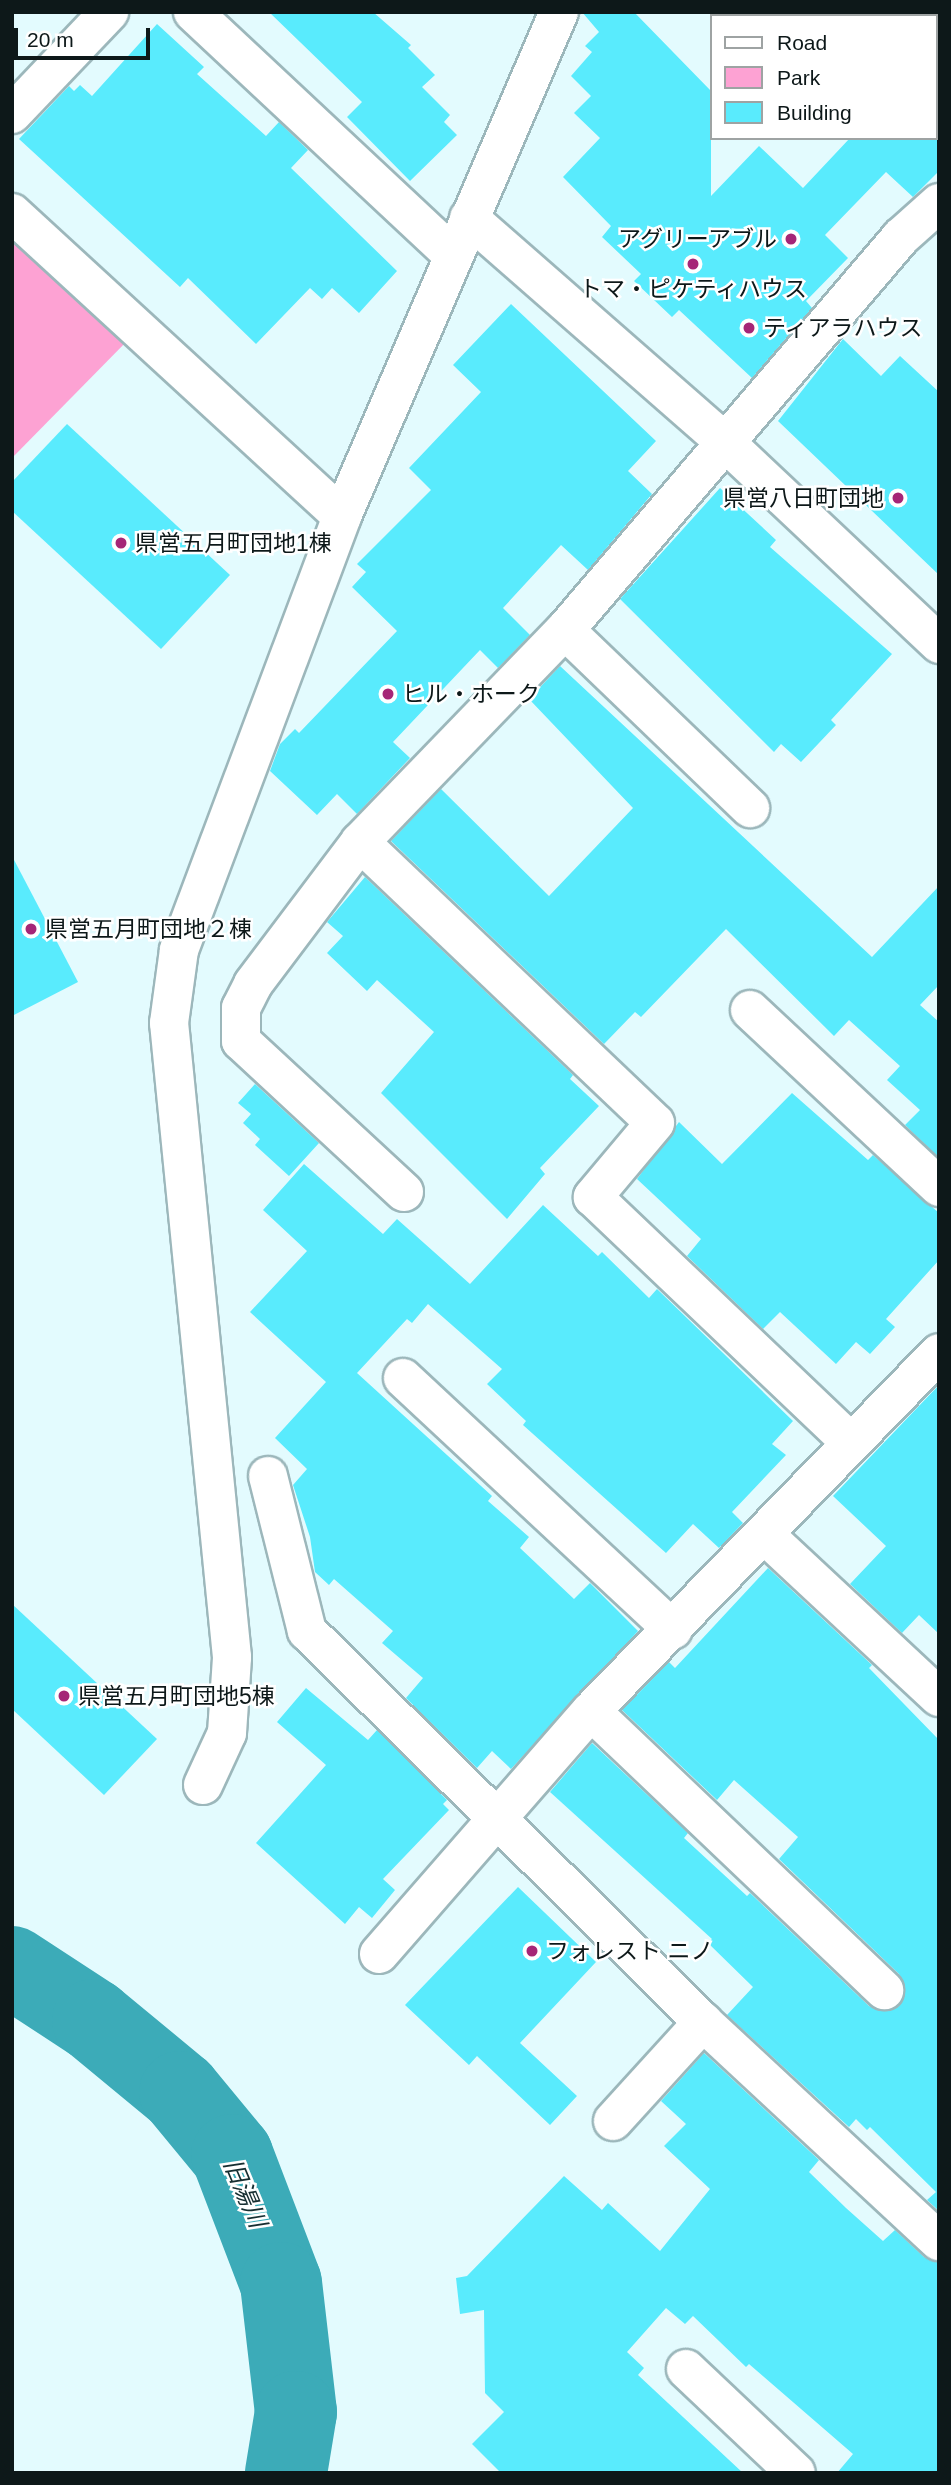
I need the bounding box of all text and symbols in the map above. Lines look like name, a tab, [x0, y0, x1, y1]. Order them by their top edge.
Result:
scale bar	[18, 14, 154, 58]
legend	[710, 14, 937, 140]
text: 20 m	[27, 28, 74, 51]
text: Road	[777, 31, 827, 54]
text: Park	[777, 66, 820, 89]
text: Building	[777, 101, 852, 124]
place label: アグリーアブル	[616, 225, 777, 253]
marker: アグリーアブル	[783, 231, 799, 247]
marker: トマ・ピケティハウス	[685, 256, 701, 272]
place label: トマ・ピケティハウス	[578, 275, 808, 303]
place label: ティアラハウス	[763, 314, 924, 342]
marker: ティアラハウス	[741, 320, 757, 336]
place label: 県営八日町団地	[723, 484, 884, 512]
marker: 県営八日町団地	[890, 490, 906, 506]
place label: 県営五月町団地1棟	[135, 529, 332, 557]
marker: 県営五月町団地1棟	[113, 535, 129, 551]
place label: ヒル・ホーク	[402, 680, 540, 708]
marker: ヒル・ホーク	[380, 686, 396, 702]
place label: 県営五月町団地２棟	[45, 915, 252, 943]
marker: 県営五月町団地２棟	[23, 921, 39, 937]
place label: 県営五月町団地5棟	[78, 1682, 275, 1710]
marker: 県営五月町団地5棟	[56, 1688, 72, 1704]
place label: フォレスト ニノ	[546, 1937, 713, 1965]
marker: フォレスト ニノ	[524, 1943, 540, 1959]
water label: 旧湯川	[218, 2154, 272, 2232]

